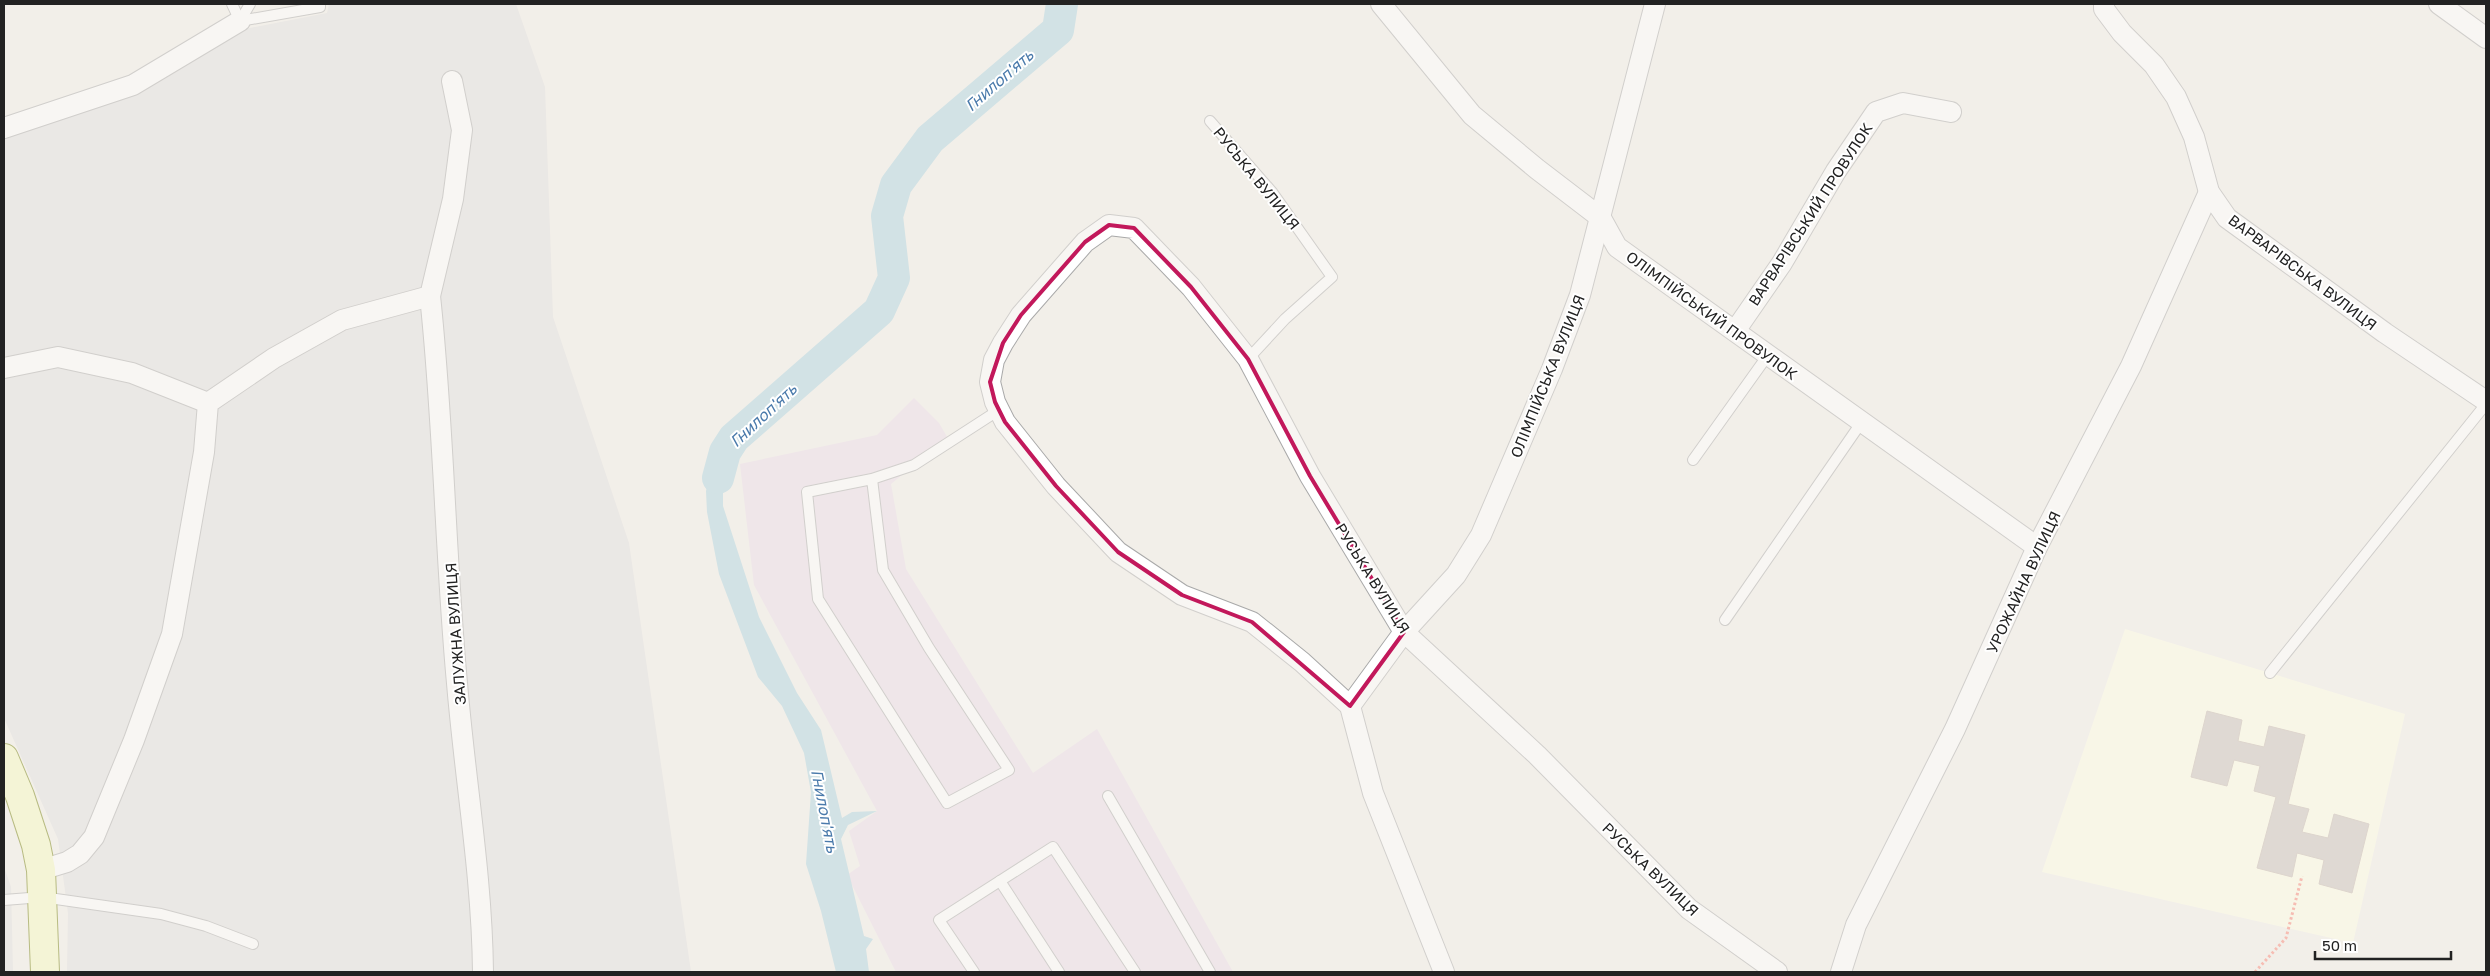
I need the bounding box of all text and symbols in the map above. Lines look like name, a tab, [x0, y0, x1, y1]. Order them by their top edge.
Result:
water label: Гнилоп'ять	[961, 44, 1038, 115]
street label: ВАРВАРІВСЬКИЙ ПРОВУЛОК	[1744, 119, 1876, 309]
street label: РУСЬКА ВУЛИЦЯ	[1210, 123, 1304, 233]
street label: ВАРВАРІВСЬКА ВУЛИЦЯ	[2225, 210, 2381, 334]
street label: ОЛІМПІЙСЬКИЙ ПРОВУЛОК	[1623, 247, 1801, 383]
street label: ОЛІМПІЙСЬКА ВУЛИЦЯ	[1506, 292, 1588, 460]
water label: Гнилоп'ять	[725, 379, 801, 451]
street label: УРОЖАЙНА ВУЛИЦЯ	[1982, 508, 2064, 656]
street label: РУСЬКА ВУЛИЦЯ	[1332, 520, 1414, 636]
street label: ЗАЛУЖНА ВУЛИЦЯ	[441, 562, 469, 706]
water label: Гнилоп'ять	[807, 768, 843, 855]
street label: РУСЬКА ВУЛИЦЯ	[1599, 819, 1703, 919]
scale bar	[2315, 928, 2451, 960]
text: 50 m	[2322, 936, 2357, 954]

